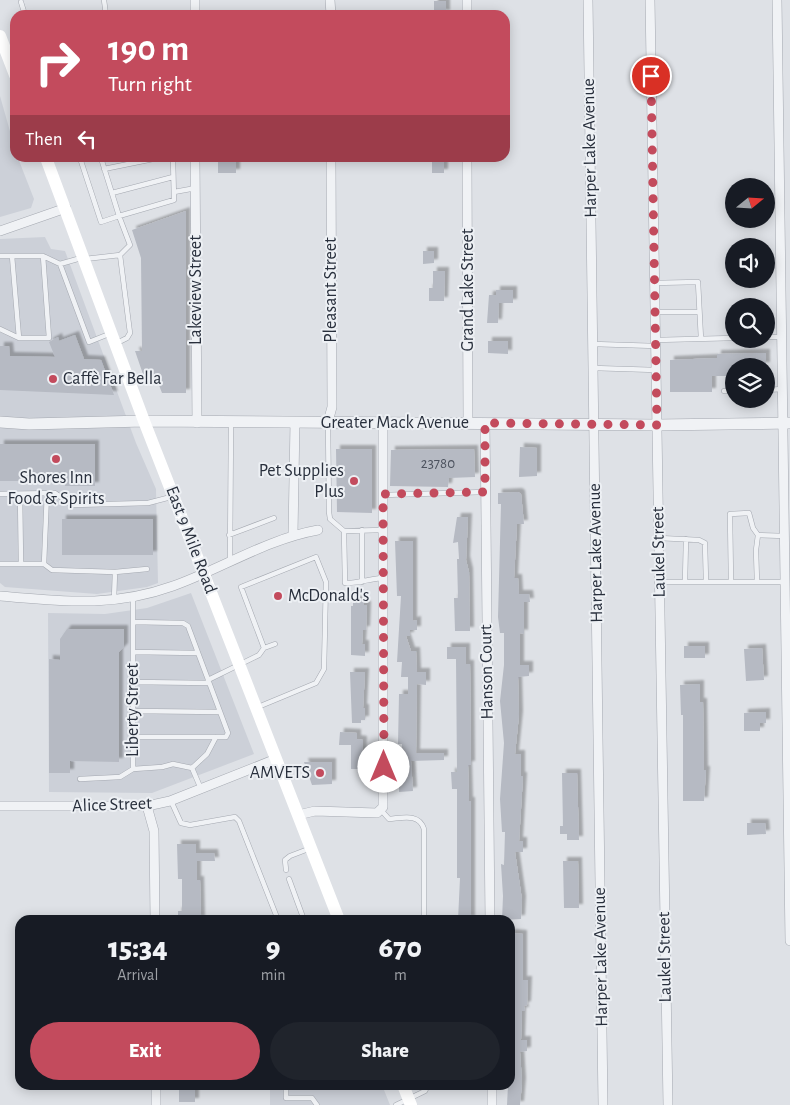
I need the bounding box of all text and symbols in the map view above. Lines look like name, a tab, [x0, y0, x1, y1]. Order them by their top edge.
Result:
icon: right	[25, 30, 90, 95]
text: 190 m	[108, 32, 189, 67]
pin	[630, 55, 672, 97]
icon: arrive	[637, 62, 665, 90]
text: Turn right	[108, 73, 192, 95]
street label: Harper Lake Avenue	[580, 78, 600, 218]
icon: left	[73, 125, 101, 153]
text: Then	[25, 130, 63, 149]
north arrow	[725, 178, 775, 228]
map controls	[725, 178, 775, 408]
street label: Grand Lake Street	[459, 228, 477, 352]
street label: Lakeview Street	[187, 235, 205, 345]
street label: Pleasant Street	[322, 237, 340, 343]
button: sound	[725, 238, 775, 288]
button: search	[725, 298, 775, 348]
button: layers	[725, 358, 775, 408]
place label: Caffè Far Bella	[63, 370, 162, 388]
marker: Caffè Far Bella	[47, 373, 59, 385]
street label: Greater Mack Avenue	[321, 414, 469, 432]
marker: Shores Inn Food & Spirits	[50, 453, 62, 465]
house number: 23780	[421, 456, 455, 471]
place label: Pet Supplies Plus	[259, 462, 344, 501]
place label: Shores Inn Food & Spirits	[7, 469, 105, 508]
marker: Pet Supplies Plus	[348, 475, 360, 487]
street label: Harper Lake Avenue	[586, 483, 606, 623]
street label: East 9 Mile Road	[162, 484, 220, 596]
street label: Laukel Street	[649, 506, 669, 598]
place label: McDonald's	[288, 587, 370, 605]
marker: McDonald's	[272, 590, 284, 602]
street label: Hanson Court	[477, 624, 497, 720]
street label: Liberty Street	[124, 663, 142, 757]
position arrow	[357, 740, 409, 792]
place label: AMVETS	[250, 764, 310, 782]
marker: AMVETS	[314, 767, 326, 779]
street label: Alice Street	[72, 795, 152, 815]
street label: Harper Lake Avenue	[591, 887, 611, 1027]
street label: Laukel Street	[655, 911, 675, 1003]
text: 15:34	[108, 933, 168, 963]
text: 9	[266, 933, 280, 963]
text: 670	[379, 933, 422, 963]
text: Arrival	[117, 967, 158, 983]
text: min	[261, 967, 286, 983]
text: m	[394, 967, 407, 983]
button: Exit	[30, 1022, 260, 1080]
button: Share	[270, 1022, 500, 1080]

